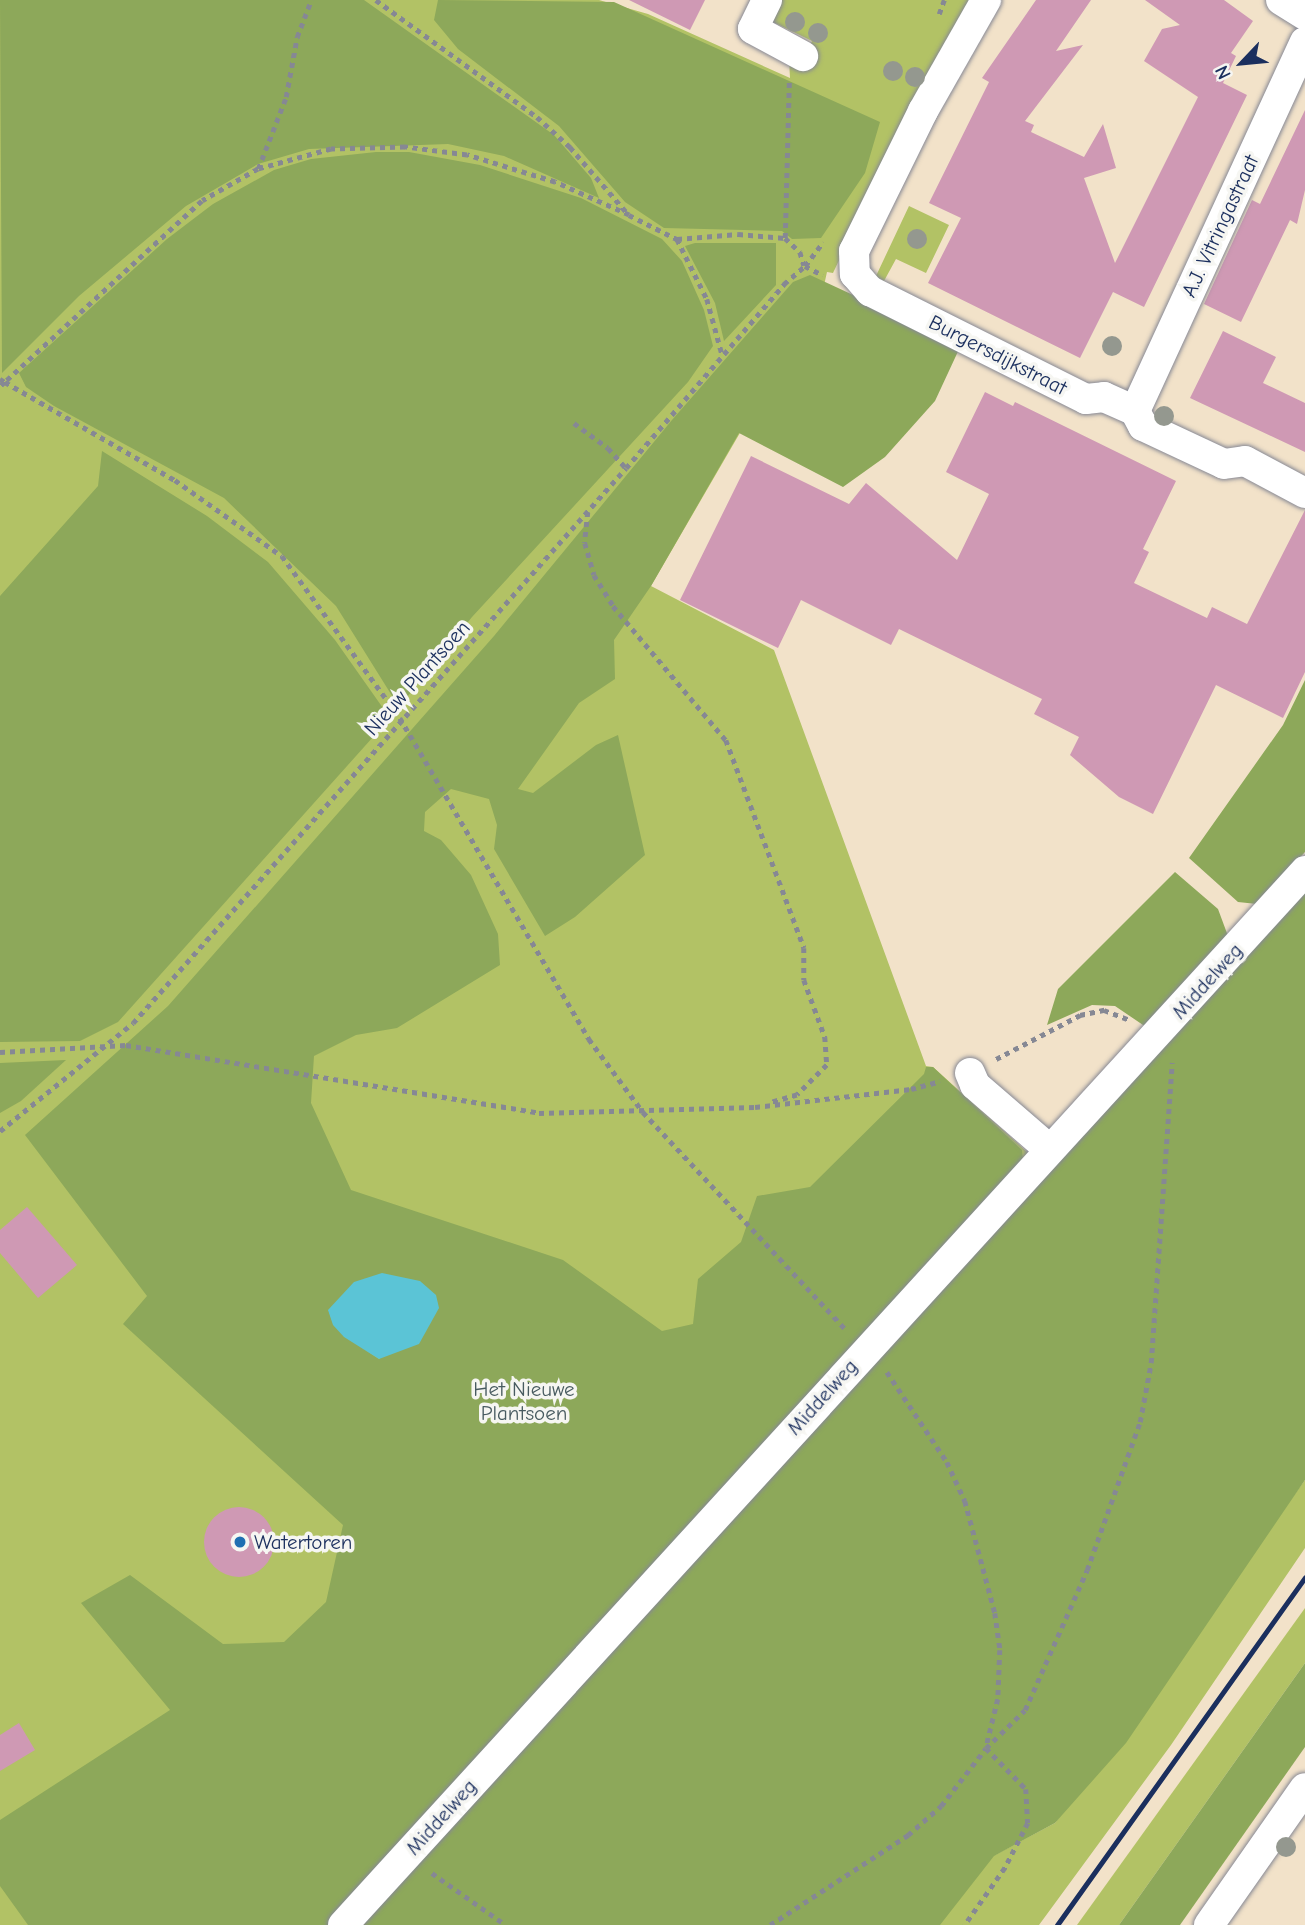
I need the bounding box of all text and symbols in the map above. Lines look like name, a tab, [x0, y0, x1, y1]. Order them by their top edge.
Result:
north arrow	[1207, 28, 1277, 98]
text: N	[1211, 62, 1236, 83]
street label: A.J. Vitringastraat	[1176, 151, 1264, 301]
street label: Burgersdijkstraat	[925, 309, 1071, 401]
street label: Nieuw Plantsoen	[359, 615, 475, 741]
street label: Middelweg	[1166, 938, 1248, 1024]
street label: Middelweg	[781, 1354, 863, 1440]
park label: Het Nieuwe Plantsoen	[473, 1376, 575, 1426]
place label: Watertoren	[254, 1529, 352, 1555]
marker: Watertoren	[232, 1534, 248, 1550]
street label: Middelweg	[400, 1774, 482, 1860]

